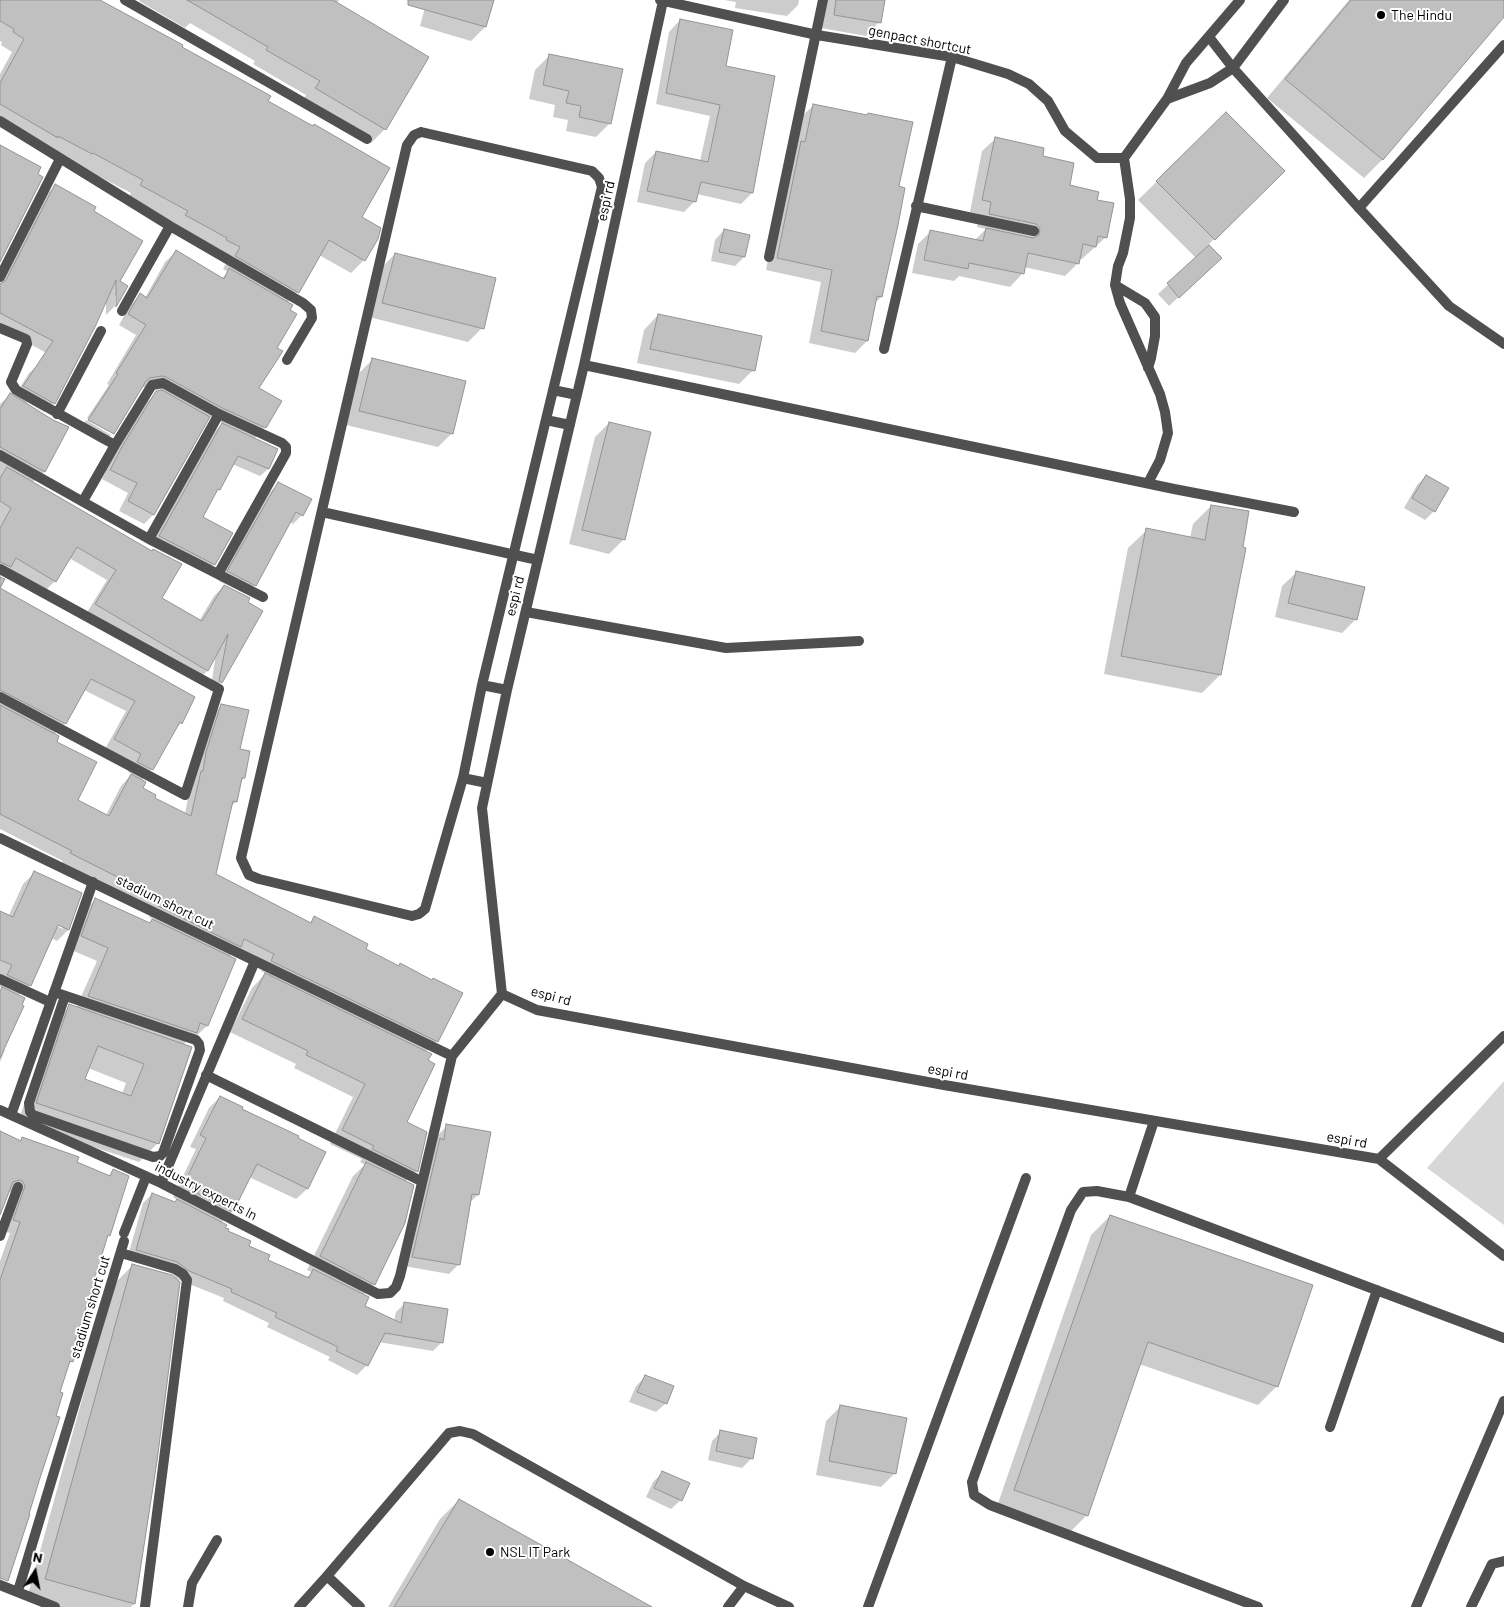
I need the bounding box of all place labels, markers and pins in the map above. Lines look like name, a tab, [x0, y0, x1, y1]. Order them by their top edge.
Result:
place label: The Hindu	[1391, 7, 1452, 23]
marker: The Hindu	[1375, 9, 1387, 21]
place label: NSL IT Park	[500, 1544, 570, 1560]
marker: NSL IT Park	[484, 1546, 496, 1558]

